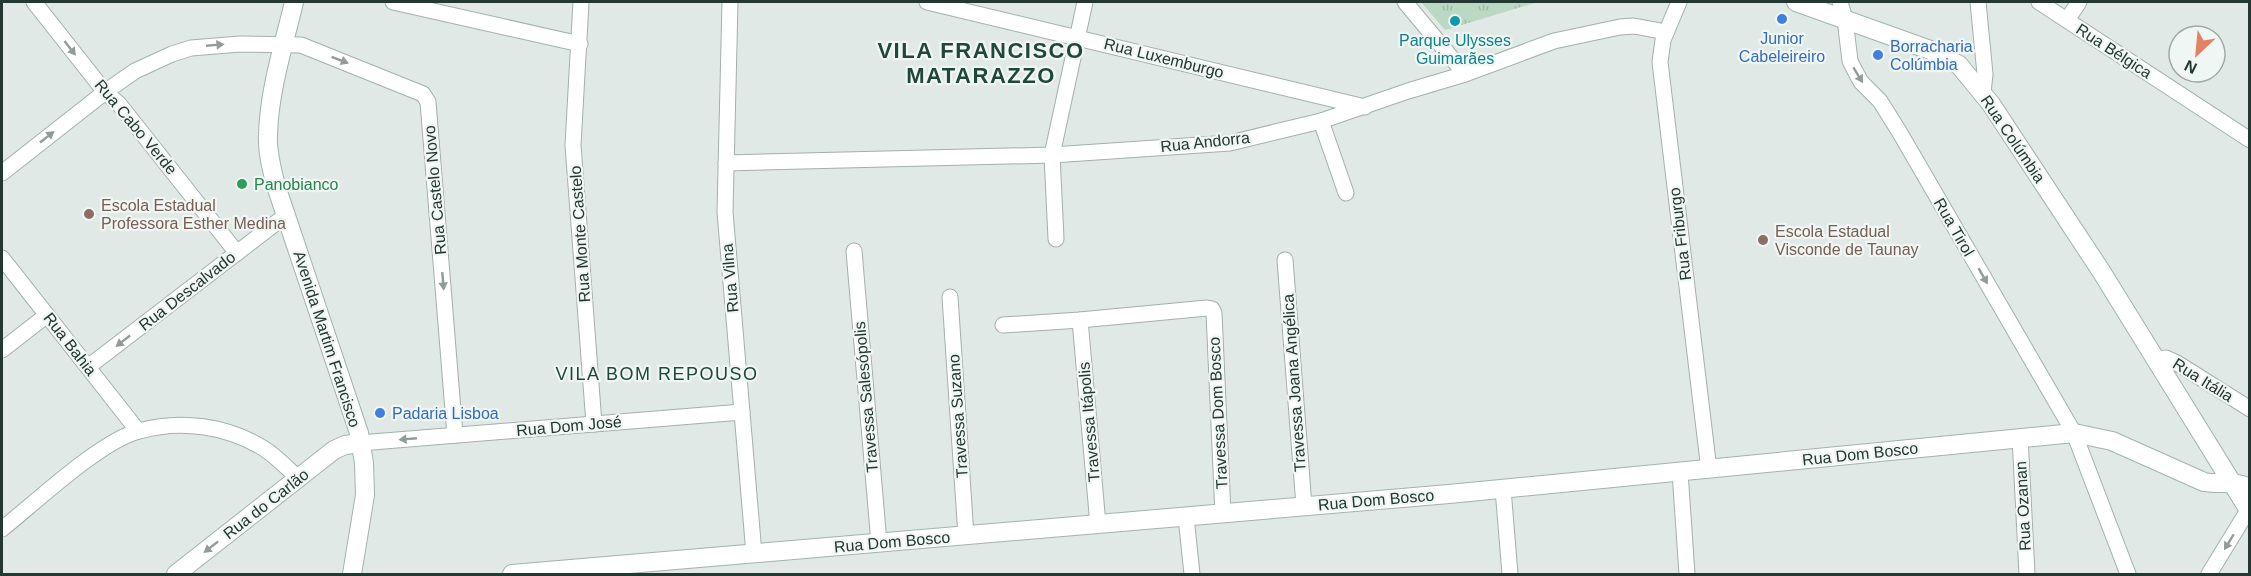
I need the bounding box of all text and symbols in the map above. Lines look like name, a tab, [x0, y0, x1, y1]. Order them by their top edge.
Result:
marker: Junior Cabeleireiro	[1775, 12, 1789, 26]
marker: Parque Ulysses Guimarães	[1448, 14, 1462, 28]
street label: Rua Bélgica	[2073, 20, 2155, 82]
north arrow	[2167, 24, 2227, 84]
place label: Junior Cabeleireiro	[1739, 30, 1825, 65]
place label: Parque Ulysses Guimarães	[1399, 32, 1511, 67]
street label: Rua Luxemburgo	[1102, 35, 1226, 81]
district label: VILA FRANCISCO MATARAZZO	[877, 38, 1085, 88]
place label: Borracharia Colúmbia	[1890, 38, 1973, 73]
one-way arrow	[64, 40, 76, 55]
one-way arrow	[206, 40, 225, 50]
marker: Borracharia Colúmbia	[1871, 48, 1885, 62]
one-way arrow	[331, 56, 349, 66]
text: N	[2182, 57, 2200, 77]
one-way arrow	[1853, 67, 1863, 84]
street label: Rua Cabo Verde	[91, 76, 181, 178]
street label: Rua Colúmbia	[1978, 92, 2048, 186]
street label: Rua Castelo Novo	[421, 124, 449, 255]
street label: Rua Andorra	[1159, 129, 1251, 155]
one-way arrow	[40, 132, 55, 144]
street label: Rua Monte Castelo	[567, 165, 593, 303]
place label: Panobianco	[254, 176, 339, 193]
marker: Panobianco	[235, 177, 249, 191]
street label: Rua Friburgo	[1666, 187, 1694, 281]
street label: Rua Tirol	[1931, 195, 1977, 259]
place label: Escola Estadual Professora Esther Medina	[101, 197, 286, 232]
marker: Escola Estadual Professora Esther Medina	[82, 207, 96, 221]
place label: Escola Estadual Visconde de Taunay	[1775, 223, 1919, 258]
marker: Escola Estadual Visconde de Taunay	[1756, 233, 1770, 247]
street label: Rua Vilna	[719, 243, 741, 313]
street label: Rua Descalvado	[136, 248, 239, 334]
street label: Avenida Martim Francisco	[290, 249, 364, 430]
one-way arrow	[1977, 268, 1988, 284]
one-way arrow	[438, 272, 447, 291]
street label: Travessa Joana Angélica	[1279, 293, 1309, 472]
street label: Rua Bahia	[40, 309, 100, 379]
street label: Travessa Salesópolis	[851, 321, 881, 473]
one-way arrow	[115, 335, 131, 347]
street label: Travessa Dom Bosco	[1206, 336, 1230, 490]
street label: Travessa Suzano	[945, 354, 971, 478]
street label: Rua Itália	[2170, 355, 2236, 405]
street label: Travessa Itápolis	[1075, 361, 1103, 483]
district label: VILA BOM REPOUSO	[555, 364, 759, 384]
place label: Padaria Lisboa	[392, 405, 499, 422]
marker: Padaria Lisboa	[373, 406, 387, 420]
street label: Rua Dom José	[516, 413, 623, 439]
one-way arrow	[398, 434, 417, 444]
street label: Rua Dom Bosco	[1801, 439, 1919, 469]
street label: Rua Ozanan	[2012, 461, 2034, 551]
street label: Rua do Carlão	[220, 465, 312, 542]
street label: Rua Dom Bosco	[1317, 486, 1435, 514]
street label: Rua Dom Bosco	[833, 528, 951, 556]
one-way arrow	[2223, 534, 2234, 550]
one-way arrow	[203, 541, 219, 554]

